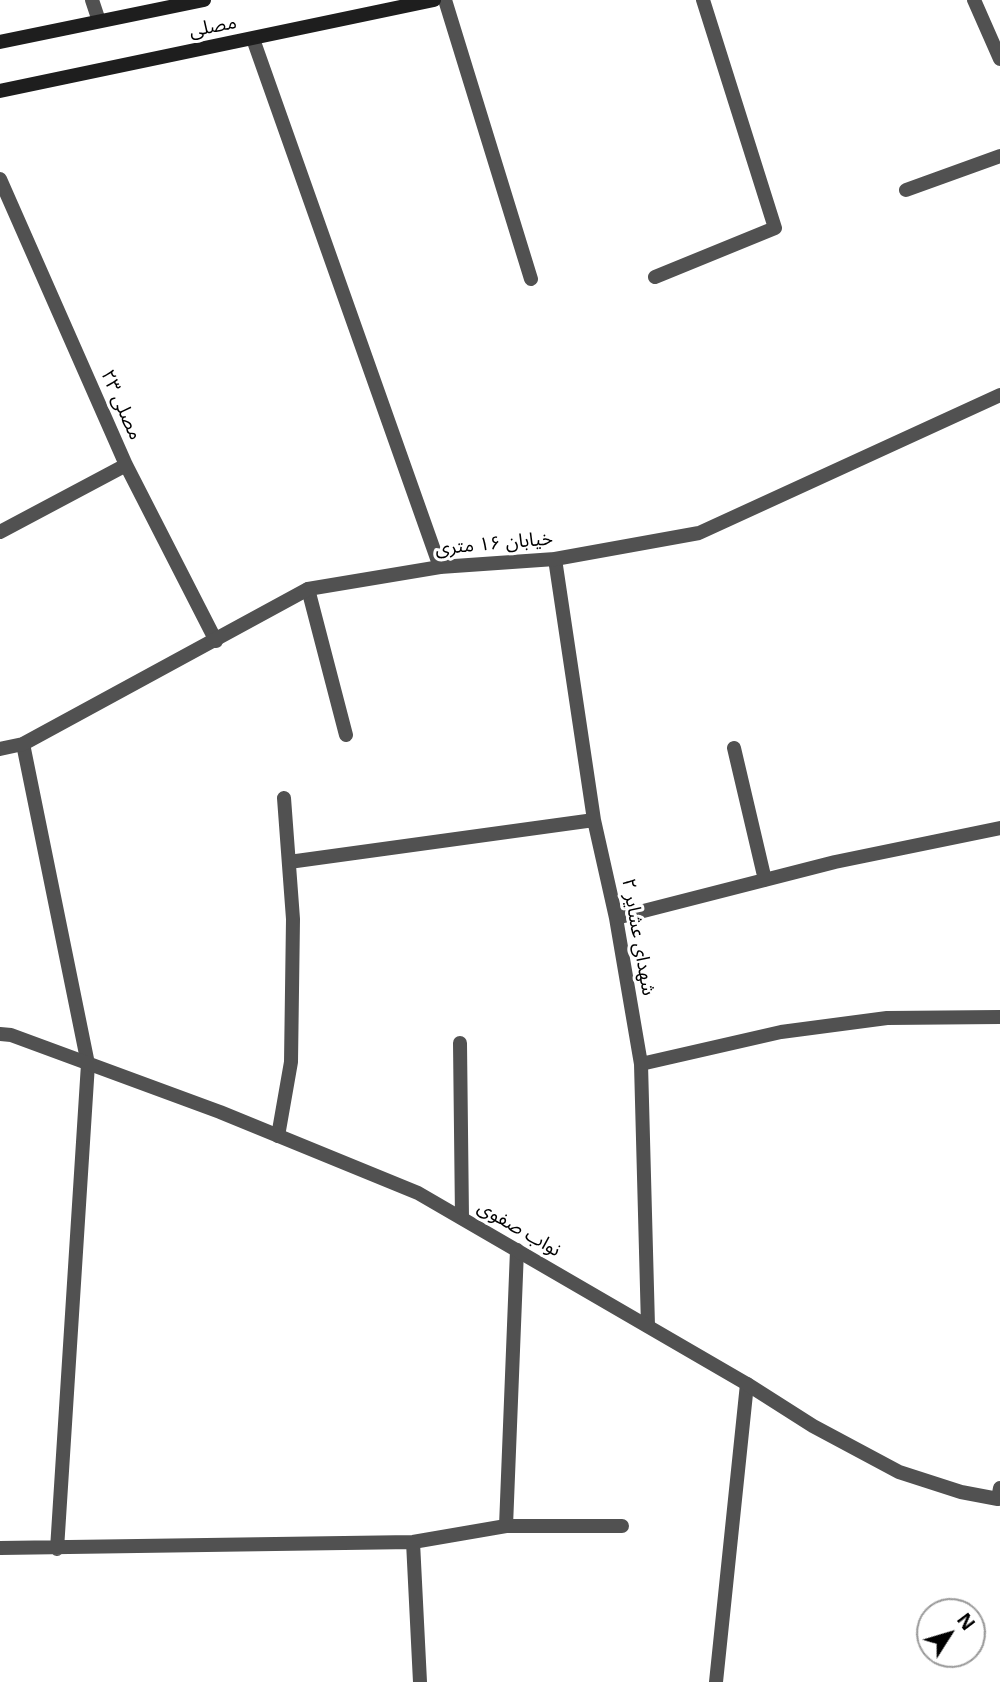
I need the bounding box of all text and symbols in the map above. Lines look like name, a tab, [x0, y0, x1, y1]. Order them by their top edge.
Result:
street label: مصلی	[187, 11, 239, 43]
street label: مصلی ۲۳	[95, 366, 147, 444]
street label: خیابان ۱۶ متری	[434, 527, 554, 561]
street label: شهدای عشایر ۲	[616, 877, 660, 997]
street label: نواب صفوی	[473, 1196, 565, 1262]
north arrow	[916, 1598, 986, 1668]
text: N	[951, 1608, 981, 1636]

